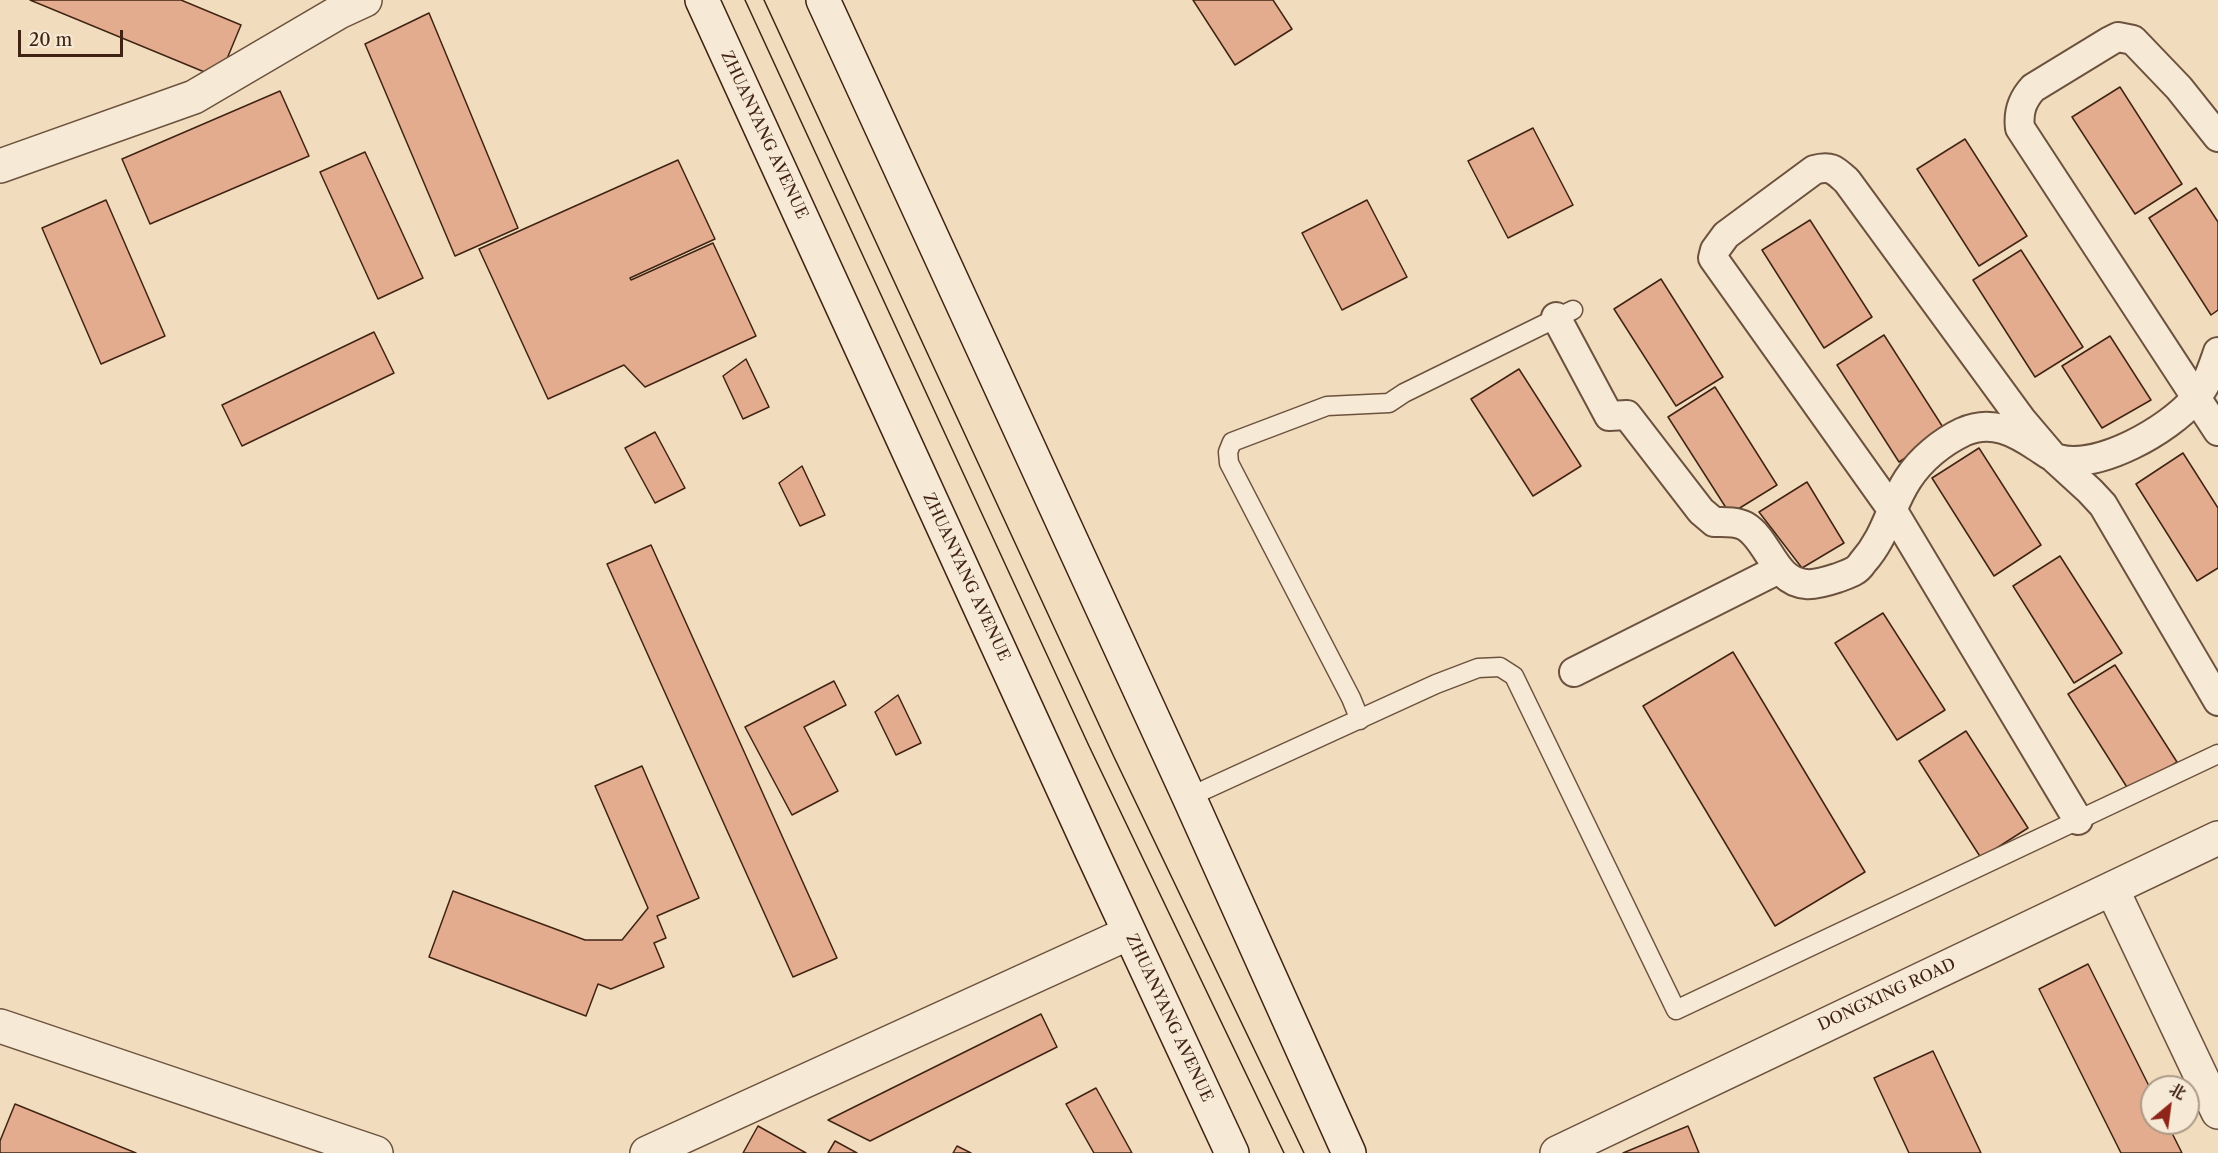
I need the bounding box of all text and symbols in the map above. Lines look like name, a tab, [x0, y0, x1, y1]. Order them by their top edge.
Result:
scale bar	[21, 18, 126, 56]
text: 20 m	[29, 29, 72, 51]
street label: ZHUANYANG AVENUE	[717, 48, 811, 222]
street label: ZHUANYANG AVENUE	[919, 490, 1013, 664]
street label: ZHUANYANG AVENUE	[1122, 931, 1216, 1105]
street label: DONGXING ROAD	[1815, 955, 1959, 1035]
north arrow	[2140, 1075, 2200, 1135]
text: 北	[2166, 1078, 2190, 1104]

